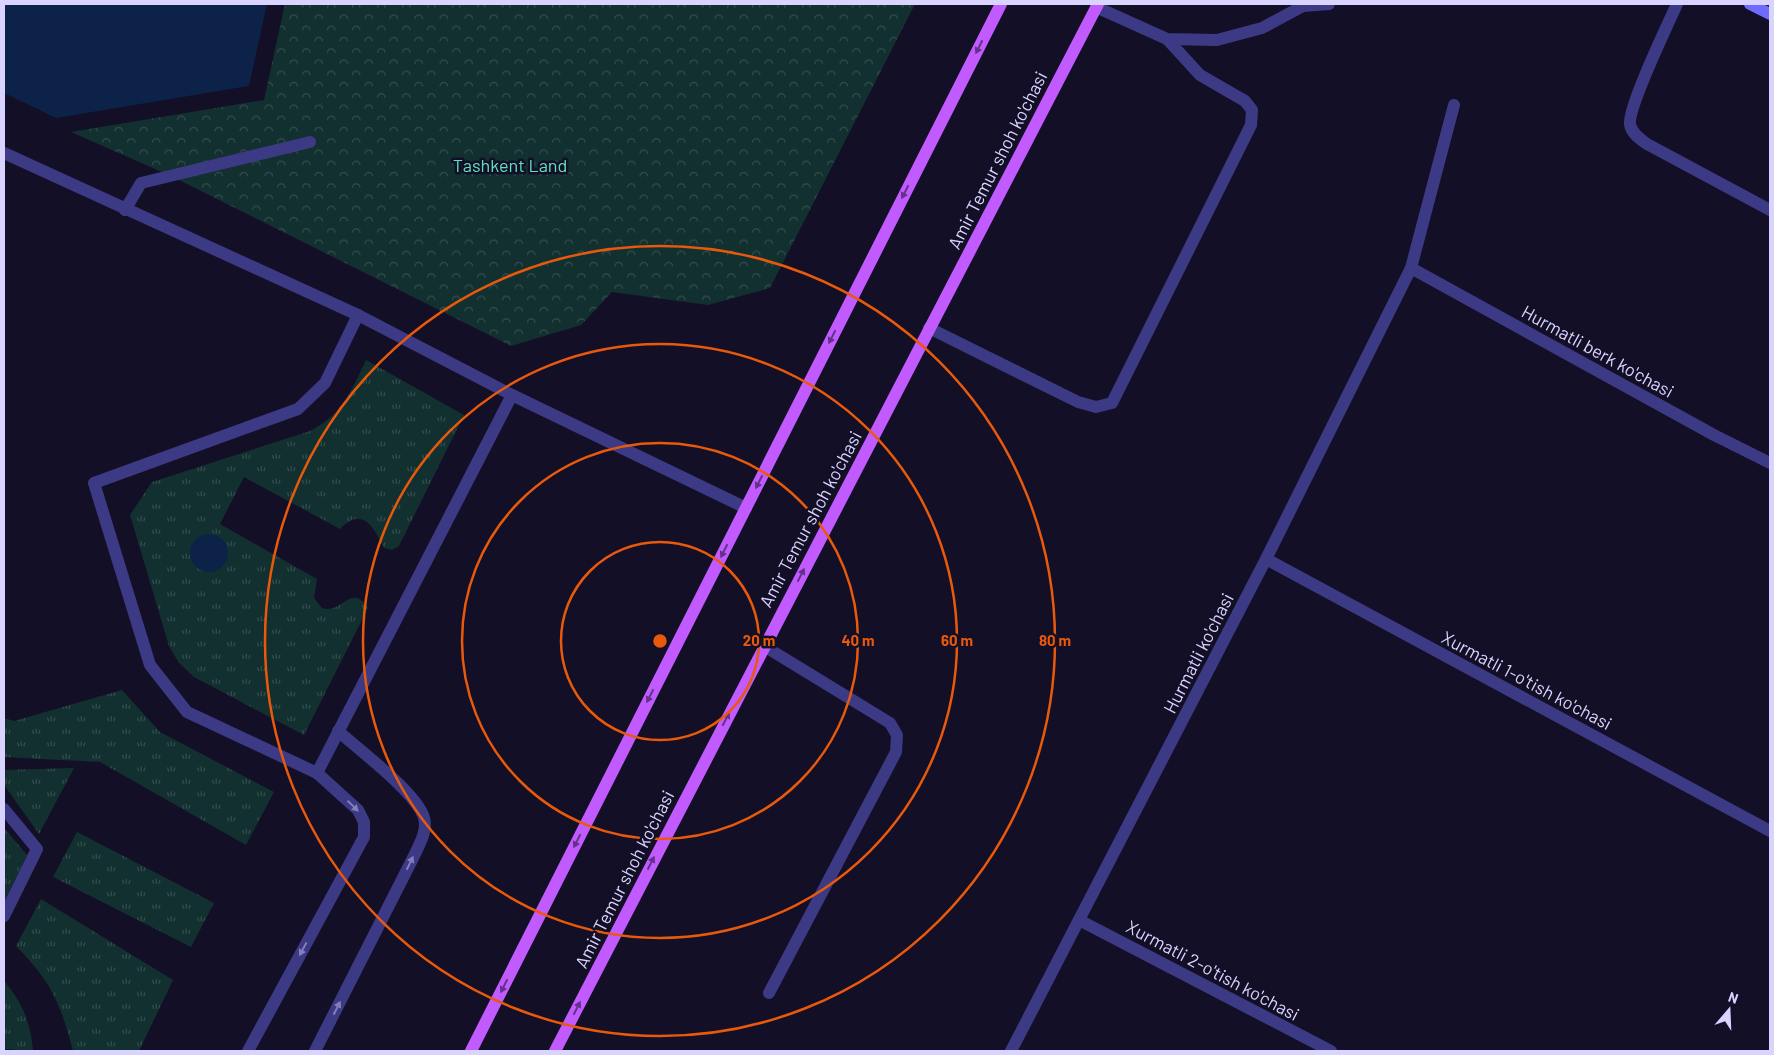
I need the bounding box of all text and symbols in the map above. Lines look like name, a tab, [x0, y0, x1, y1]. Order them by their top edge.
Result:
one-way arrow	[975, 40, 983, 54]
street label: Amir Temur shoh ko'chasi	[943, 67, 1051, 253]
park label: Tashkent Land	[453, 154, 567, 176]
one-way arrow	[901, 185, 909, 199]
street label: Hurmatli berk ko'chasi	[1518, 300, 1678, 402]
one-way arrow	[827, 330, 835, 344]
street label: Amir Temur shoh ko'chasi	[754, 427, 866, 611]
one-way arrow	[755, 475, 763, 489]
one-way arrow	[720, 544, 728, 558]
one-way arrow	[797, 567, 805, 582]
street label: Hurmatli ko'chasi	[1158, 589, 1238, 717]
street label: Xurmatli 1-o'tish ko'chasi	[1438, 626, 1616, 734]
text: 20 m	[743, 631, 775, 649]
text: 40 m	[841, 631, 875, 649]
text: 60 m	[941, 631, 973, 649]
text: 80 m	[1039, 631, 1071, 649]
centre of rings	[651, 632, 669, 650]
one-way arrow	[646, 689, 654, 703]
one-way arrow	[722, 712, 730, 726]
street label: Amir Temur shoh ko'chasi	[570, 786, 678, 972]
one-way arrow	[347, 800, 359, 812]
one-way arrow	[573, 834, 581, 848]
one-way arrow	[407, 856, 415, 870]
one-way arrow	[647, 856, 655, 870]
street label: Xurmatli 2-o'tish ko'chasi	[1123, 915, 1303, 1025]
one-way arrow	[299, 942, 308, 956]
one-way arrow	[500, 979, 508, 993]
north arrow	[1704, 985, 1754, 1035]
text: N	[1726, 988, 1741, 1007]
one-way arrow	[333, 1001, 341, 1015]
one-way arrow	[573, 1001, 581, 1015]

